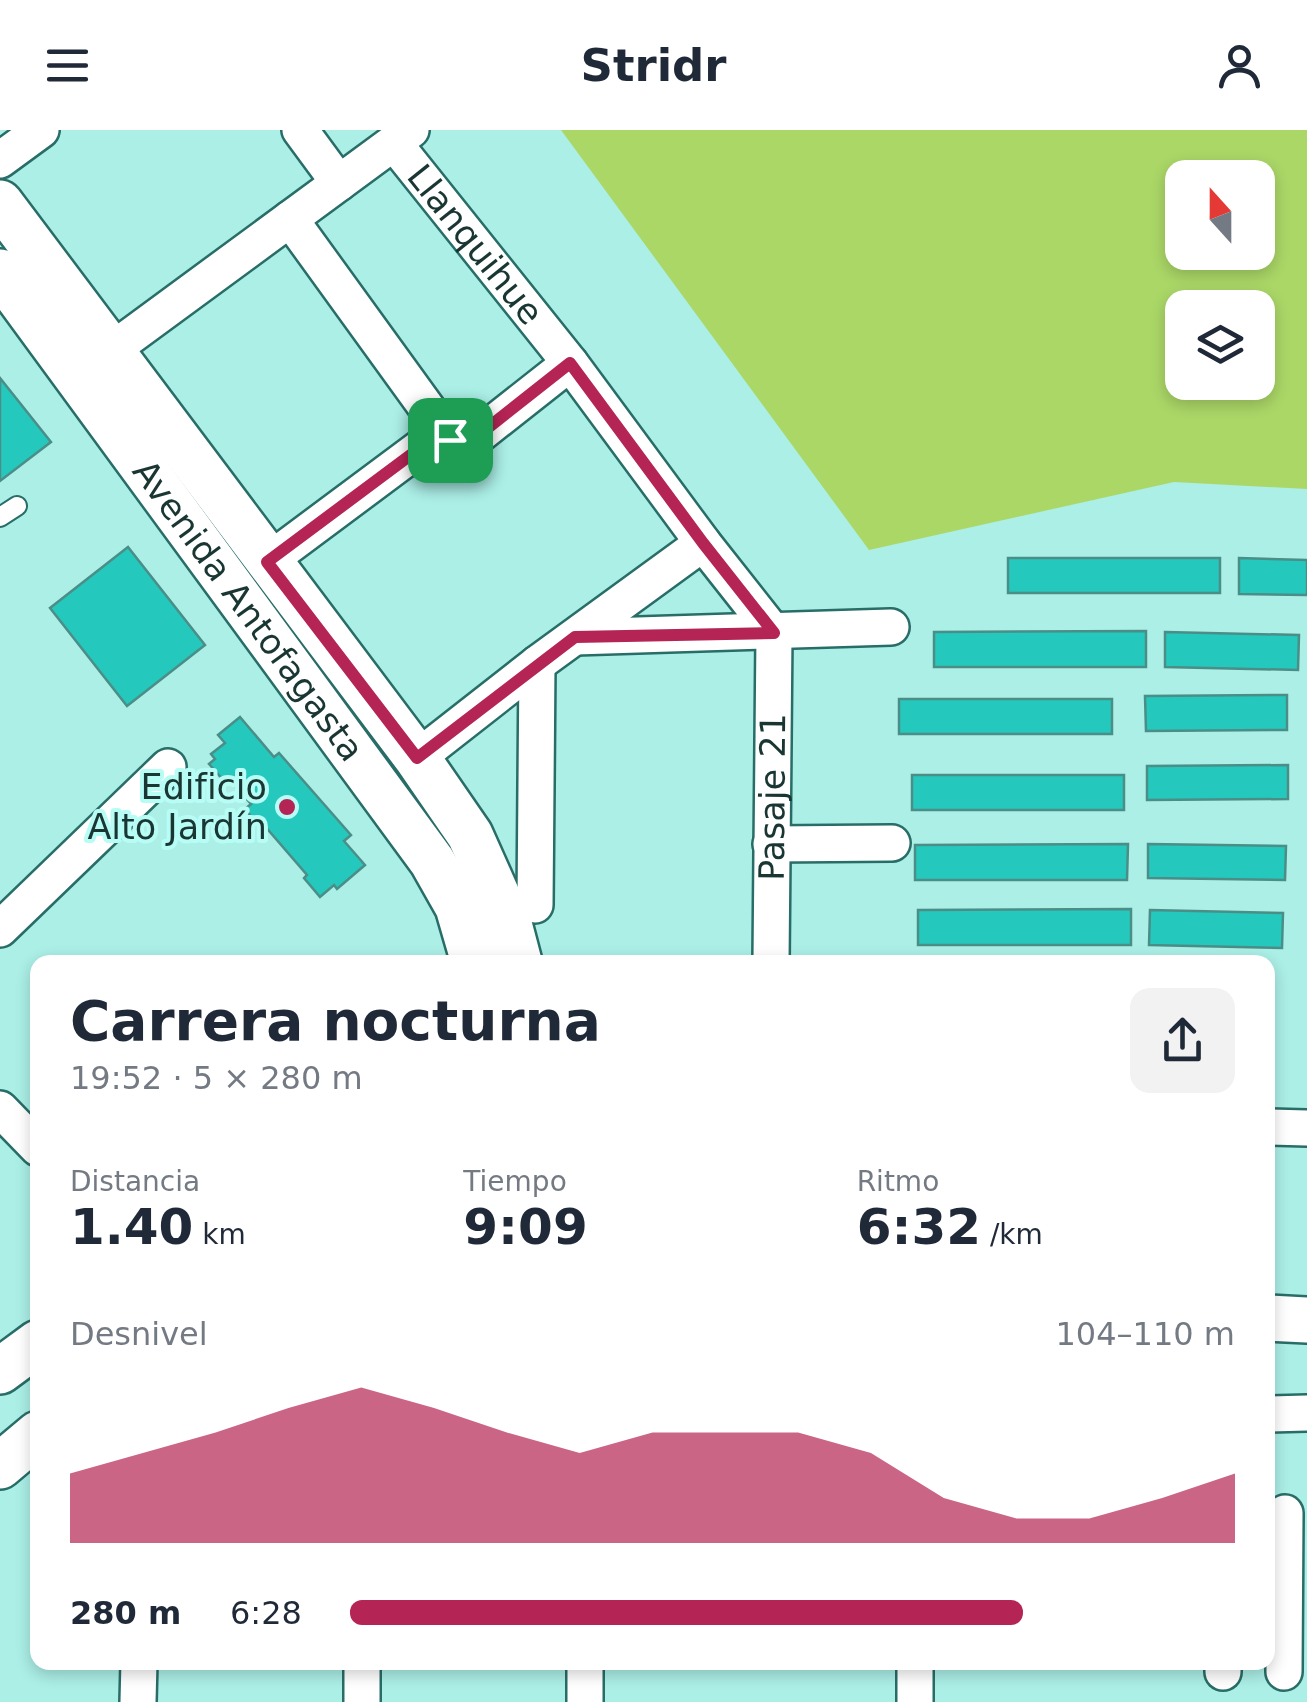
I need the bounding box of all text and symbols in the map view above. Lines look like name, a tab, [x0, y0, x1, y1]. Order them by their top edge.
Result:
icon: menu	[40, 38, 95, 93]
icon: person	[1212, 38, 1267, 93]
text: Stridr	[581, 39, 726, 92]
street label: Llanquihue	[399, 157, 551, 332]
north arrow	[1165, 160, 1275, 270]
map controls	[1165, 160, 1275, 400]
button: layers	[1165, 290, 1275, 400]
pin	[408, 398, 493, 483]
icon: arrive	[423, 413, 478, 468]
street label: Avenida Antofagasta	[125, 452, 372, 769]
street label: Pasaje 21	[752, 713, 793, 881]
place label: Edificio Alto Jardín	[87, 767, 267, 847]
marker: Edificio Alto Jardín	[276, 796, 298, 818]
button: share	[1130, 988, 1235, 1093]
text: Carrera nocturna	[70, 989, 601, 1053]
text: 19:52 · 5 × 280 m	[70, 1059, 363, 1097]
text: Distancia	[70, 1165, 200, 1198]
text: Tiempo	[463, 1165, 567, 1198]
text: Ritmo	[857, 1165, 939, 1198]
text: 1.40	[70, 1198, 193, 1256]
text: 9:09	[463, 1198, 588, 1256]
text: 6:32	[857, 1198, 981, 1256]
text: km	[193, 1218, 246, 1251]
text: /km	[981, 1218, 1043, 1251]
text: Desnivel	[70, 1315, 208, 1353]
text: 104–110 m	[1056, 1315, 1235, 1353]
text: 280 m	[70, 1594, 181, 1632]
text: 6:28	[230, 1594, 302, 1632]

